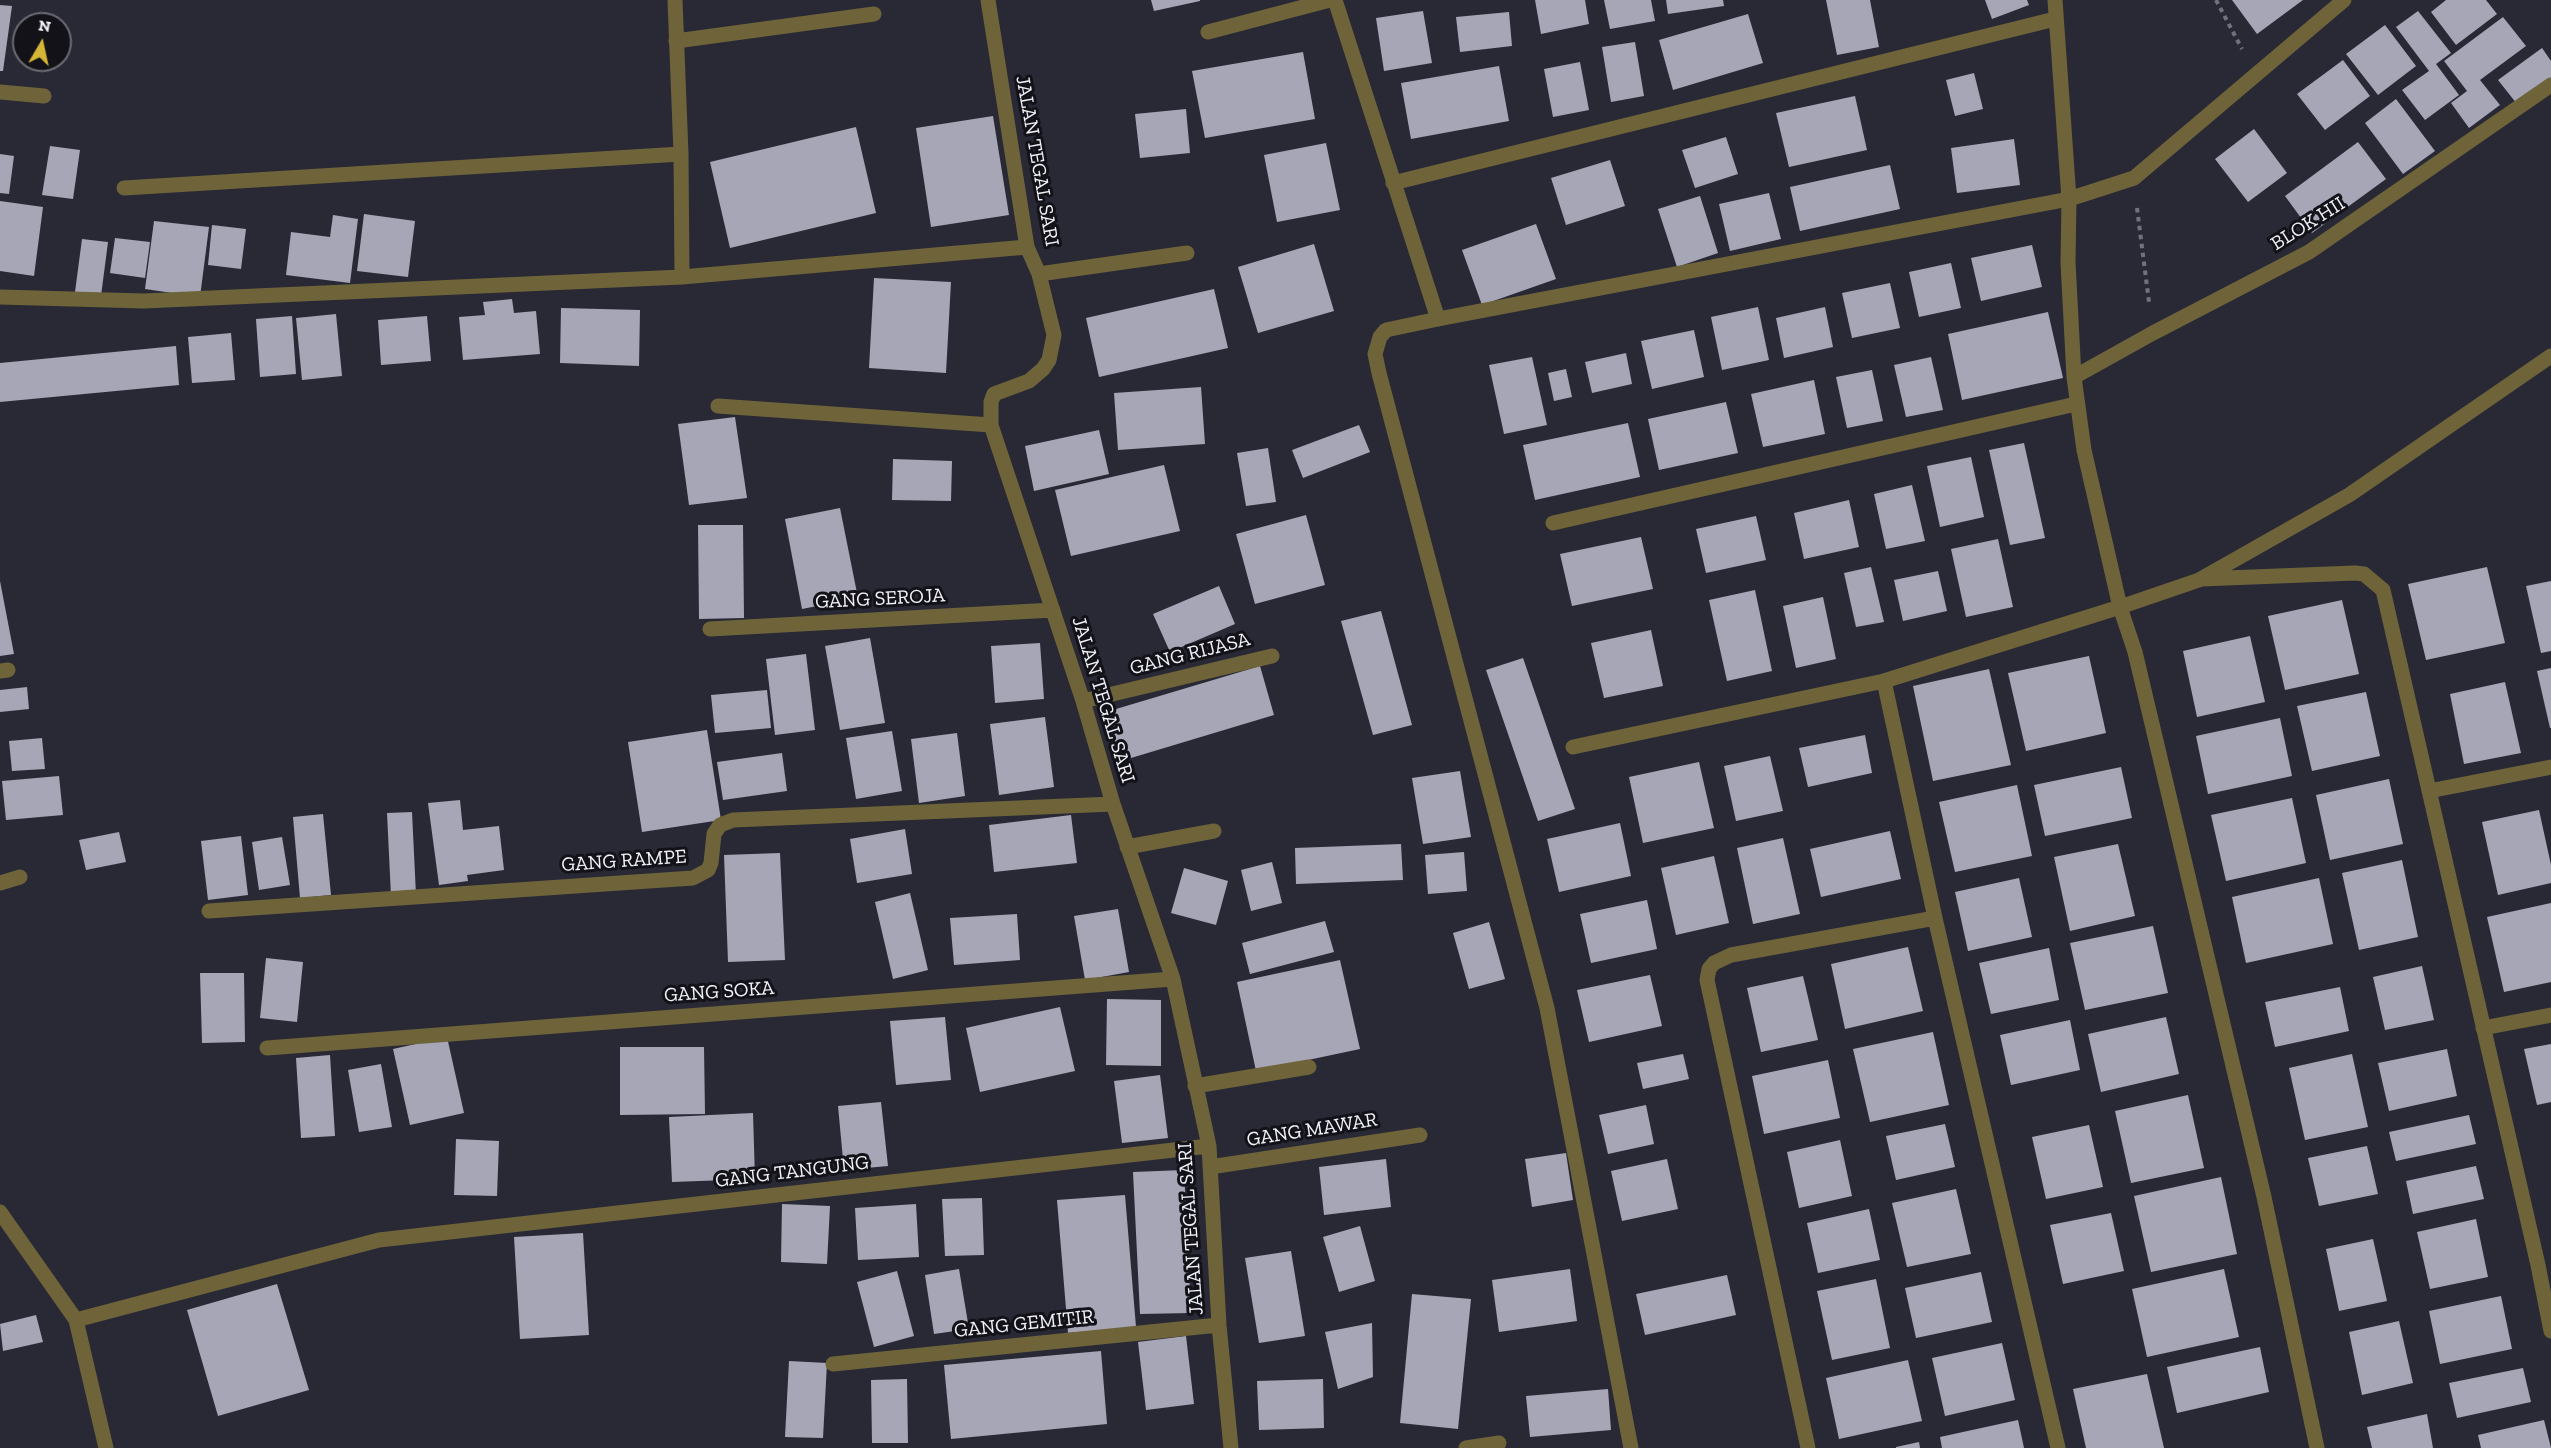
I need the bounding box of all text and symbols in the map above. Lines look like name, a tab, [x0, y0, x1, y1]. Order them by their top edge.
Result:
north arrow	[12, 12, 72, 72]
text: N	[37, 15, 52, 36]
street label: JALAN TEGAL SARI	[1010, 74, 1064, 248]
street label: BLOK HII	[2267, 192, 2349, 256]
street label: GANG SEROJA	[815, 584, 945, 614]
street label: JALAN TEGAL SARI	[1066, 614, 1140, 786]
street label: GANG RIJASA	[1127, 627, 1253, 681]
street label: GANG RAMPE	[561, 845, 687, 877]
street label: GANG SOKA	[663, 976, 775, 1008]
street label: GANG MAWAR	[1245, 1108, 1379, 1152]
street label: JALAN TEGAL SARI	[1173, 1142, 1209, 1316]
street label: GANG TANGUNG	[714, 1151, 870, 1193]
street label: GANG GEMITIR	[953, 1305, 1095, 1343]

